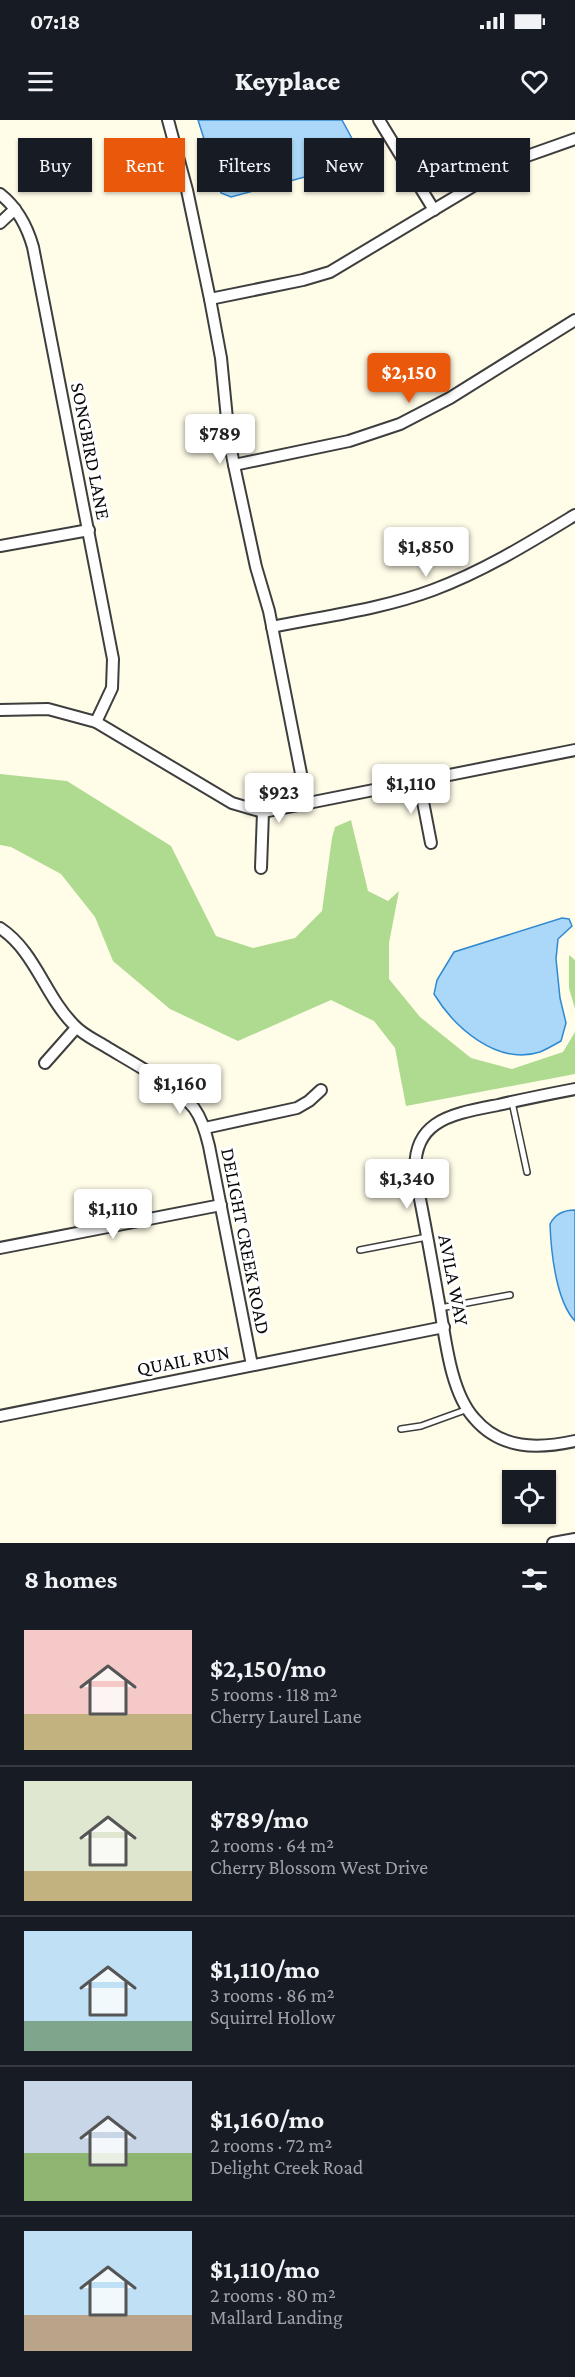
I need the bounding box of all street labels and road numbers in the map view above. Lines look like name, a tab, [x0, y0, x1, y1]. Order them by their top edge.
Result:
street label: SONGBIRD LANE	[67, 381, 115, 521]
street label: DELIGHT CREEK ROAD	[217, 1146, 275, 1336]
street label: AVILA WAY	[434, 1233, 474, 1328]
street label: QUAIL RUN	[135, 1340, 231, 1380]

